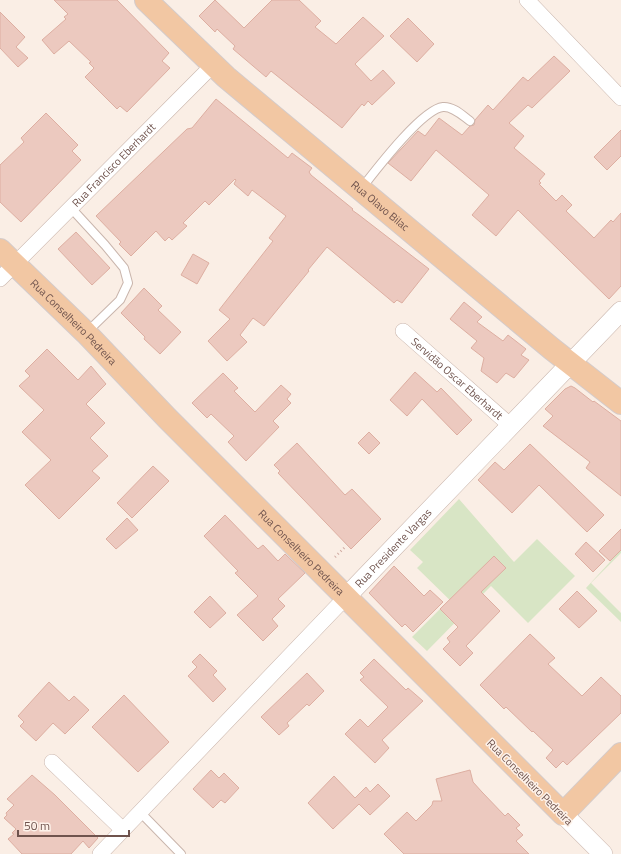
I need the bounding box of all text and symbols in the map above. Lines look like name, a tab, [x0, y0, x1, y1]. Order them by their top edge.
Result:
street label: Rua Francisco Eberhardt	[68, 119, 159, 210]
street label: Rua Olavo Bilac	[348, 177, 413, 235]
street label: Rua Conselheiro Pedreira	[27, 275, 121, 369]
street label: Servidão Oscar Eberhardt	[408, 334, 507, 423]
street label: Rua Presidente Vargas	[351, 505, 435, 591]
street label: Rua Conselheiro Pedreira	[255, 506, 348, 599]
street label: Rua Conselheiro Pedreira	[483, 735, 577, 829]
scale bar	[18, 812, 129, 838]
text: 50 m	[24, 816, 50, 835]

